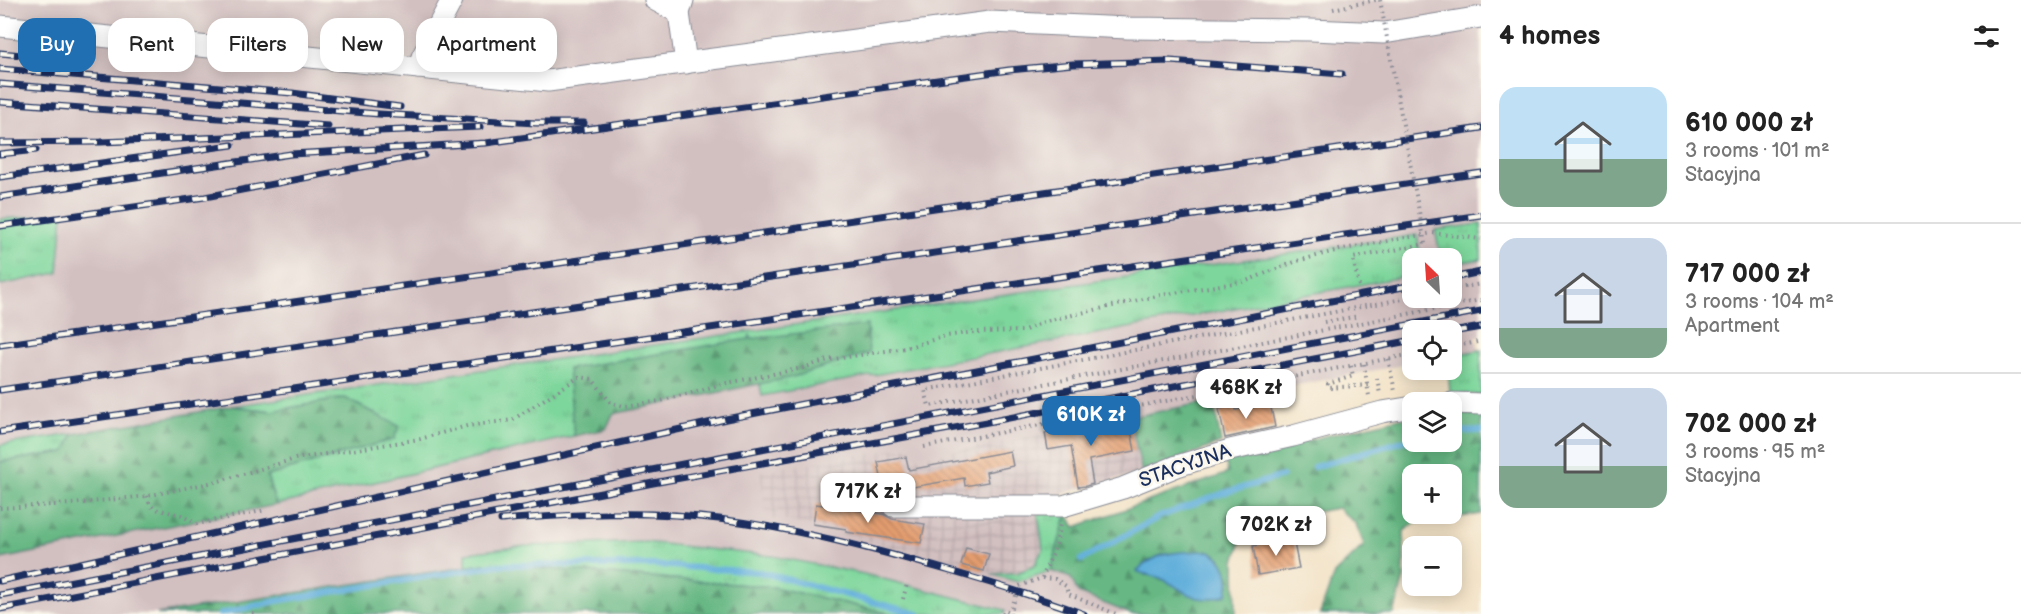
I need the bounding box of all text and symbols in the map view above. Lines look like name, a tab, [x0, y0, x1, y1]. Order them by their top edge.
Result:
chip: Buy	[18, 18, 96, 72]
chip: Rent	[108, 18, 195, 72]
chip: Filters	[207, 18, 308, 72]
chip: New	[320, 18, 404, 72]
chip: Apartment	[416, 18, 557, 72]
icon: filters	[1970, 20, 2003, 53]
text: 4 homes	[1499, 21, 1600, 52]
text: 610 000 zł	[1685, 108, 1813, 139]
icon: home	[1547, 111, 1619, 183]
text: 3 rooms · 101 m²	[1685, 139, 1830, 163]
text: Stacyjna	[1685, 163, 1761, 187]
north arrow	[1402, 248, 1462, 308]
map controls	[1402, 248, 1462, 596]
text: 717 000 zł	[1685, 259, 1810, 290]
icon: home	[1547, 262, 1619, 334]
text: 3 rooms · 104 m²	[1685, 290, 1834, 314]
text: Apartment	[1685, 314, 1780, 338]
button: locate	[1402, 320, 1462, 380]
pin: 468K zł	[1191, 369, 1301, 420]
text: 468K zł	[1210, 376, 1282, 400]
button: layers	[1402, 392, 1462, 452]
pin: 610K zł	[1036, 396, 1146, 447]
text: 610K zł	[1056, 403, 1126, 427]
text: 702 000 zł	[1685, 409, 1817, 440]
icon: home	[1547, 412, 1619, 484]
street label: STACYJNA	[1136, 439, 1235, 493]
text: 3 rooms · 95 m²	[1685, 440, 1825, 464]
button: +	[1402, 464, 1462, 524]
text: Stacyjna	[1685, 464, 1761, 488]
pin: 717K zł	[813, 473, 923, 524]
text: 717K zł	[834, 480, 902, 504]
pin: 702K zł	[1221, 506, 1331, 557]
text: 702K zł	[1240, 513, 1312, 537]
button: −	[1402, 536, 1462, 596]

